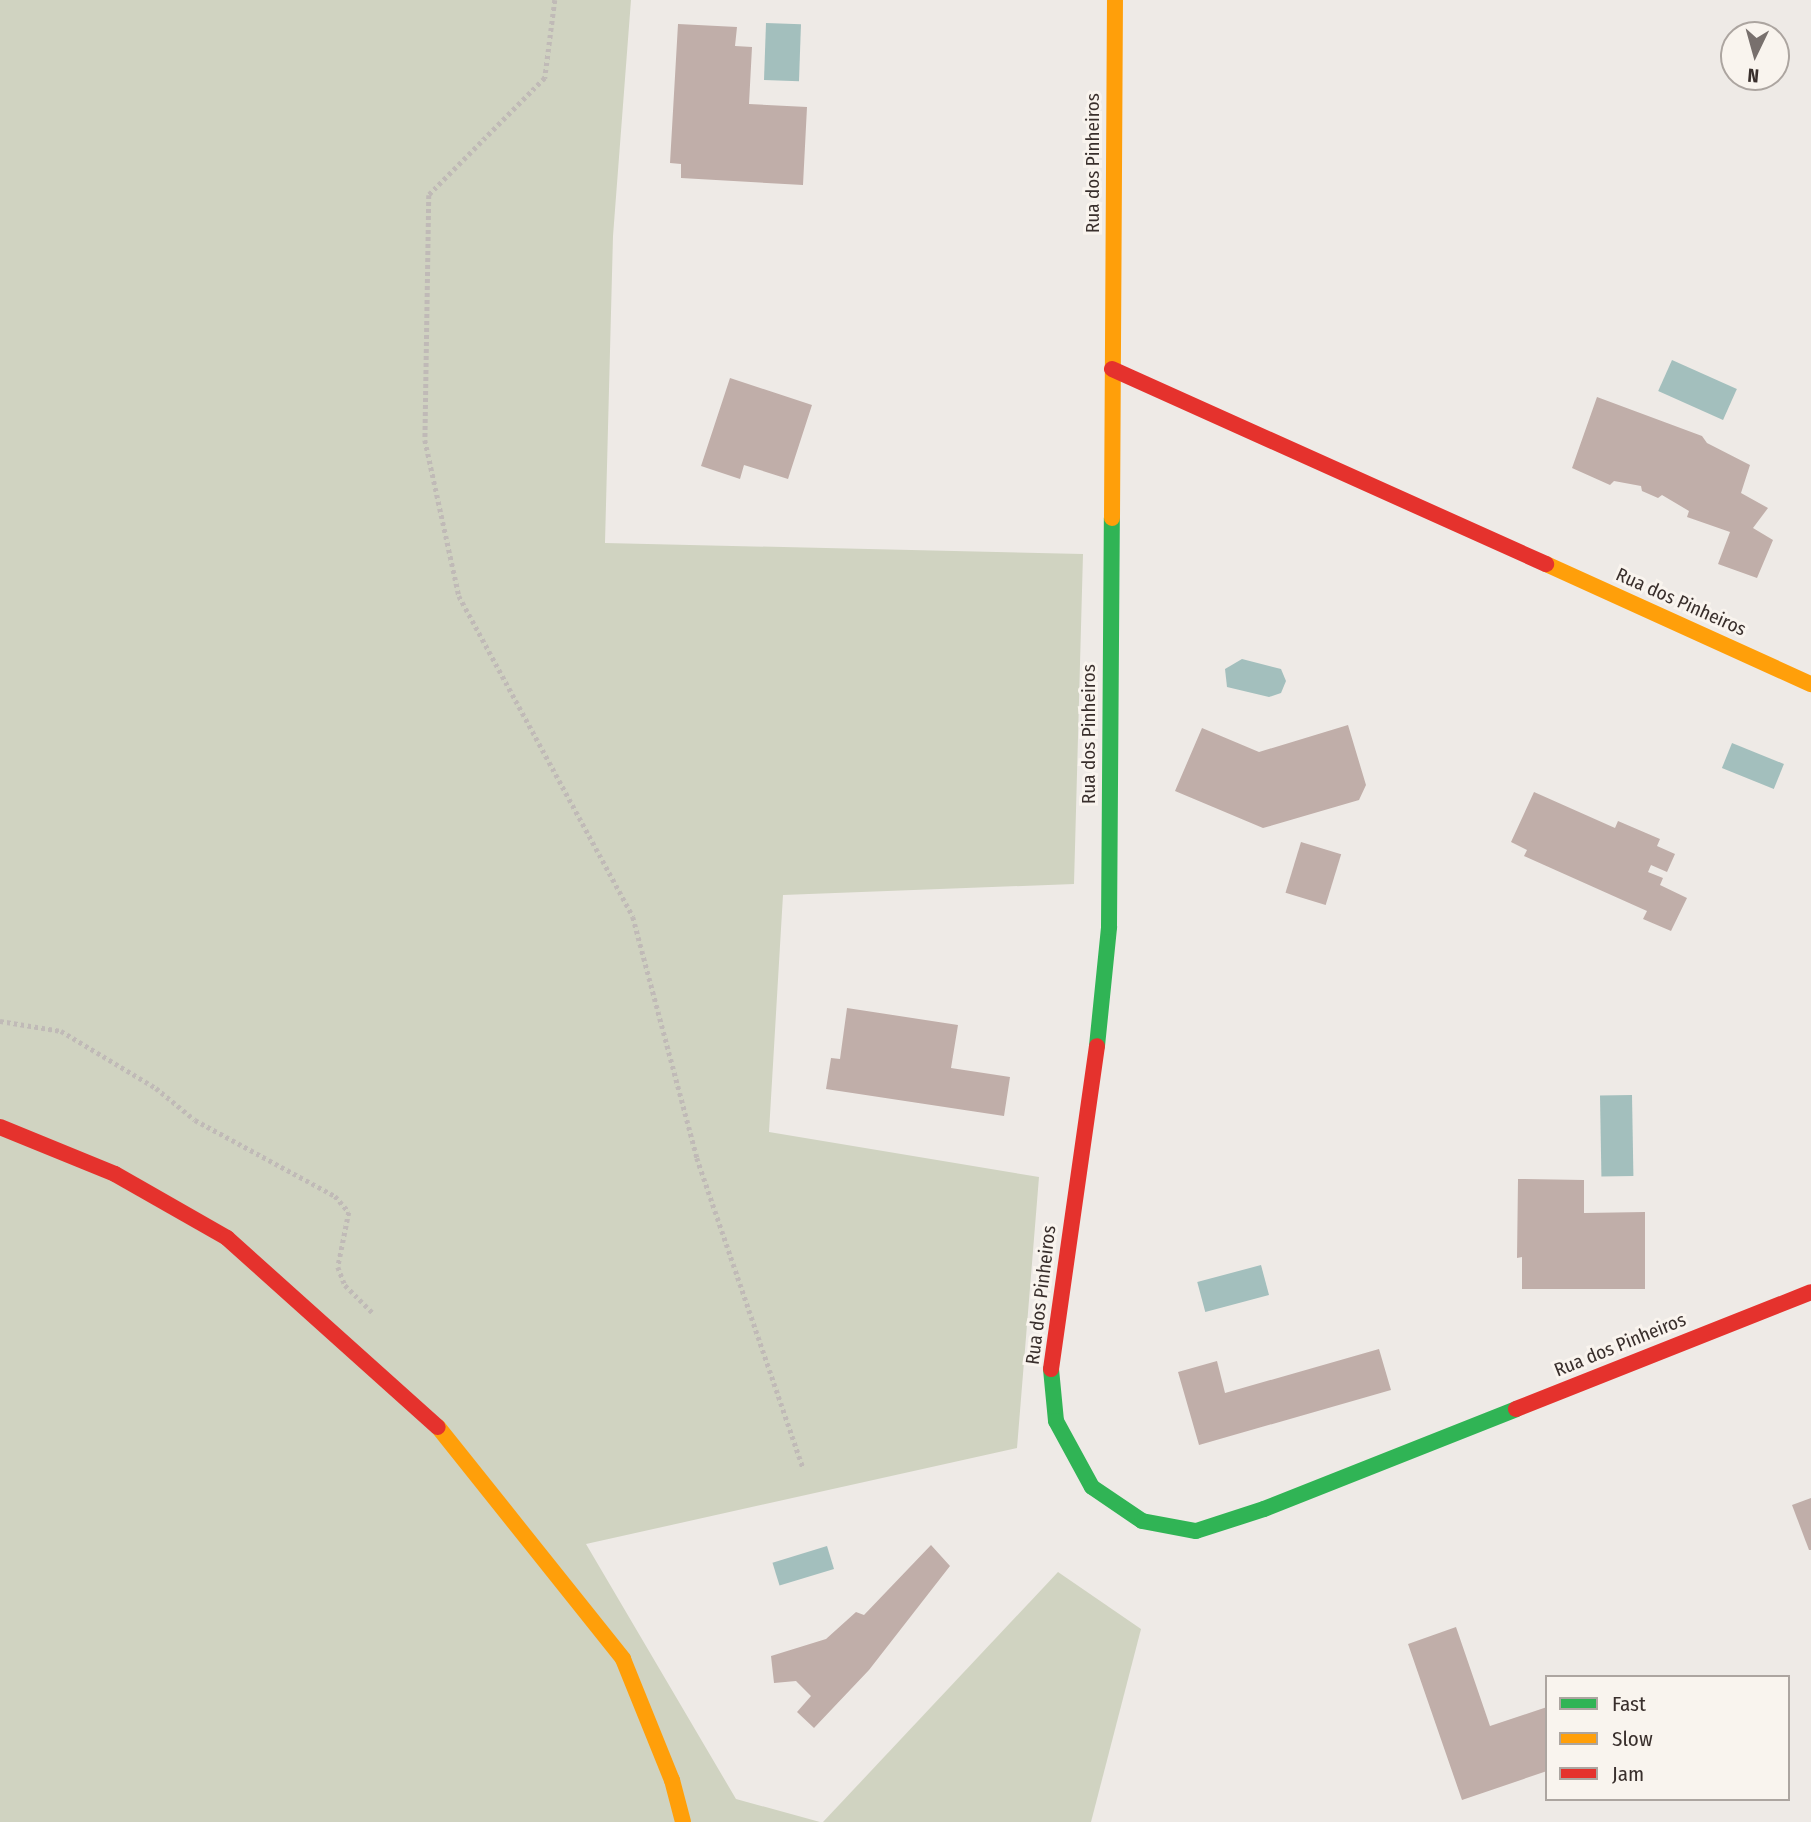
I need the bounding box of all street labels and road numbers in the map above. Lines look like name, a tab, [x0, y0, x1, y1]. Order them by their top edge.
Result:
street label: Rua dos Pinheiros	[1082, 93, 1104, 233]
street label: Rua dos Pinheiros	[1612, 563, 1750, 641]
street label: Rua dos Pinheiros	[1078, 664, 1100, 804]
street label: Rua dos Pinheiros	[1021, 1224, 1061, 1366]
street label: Rua dos Pinheiros	[1551, 1308, 1689, 1382]

